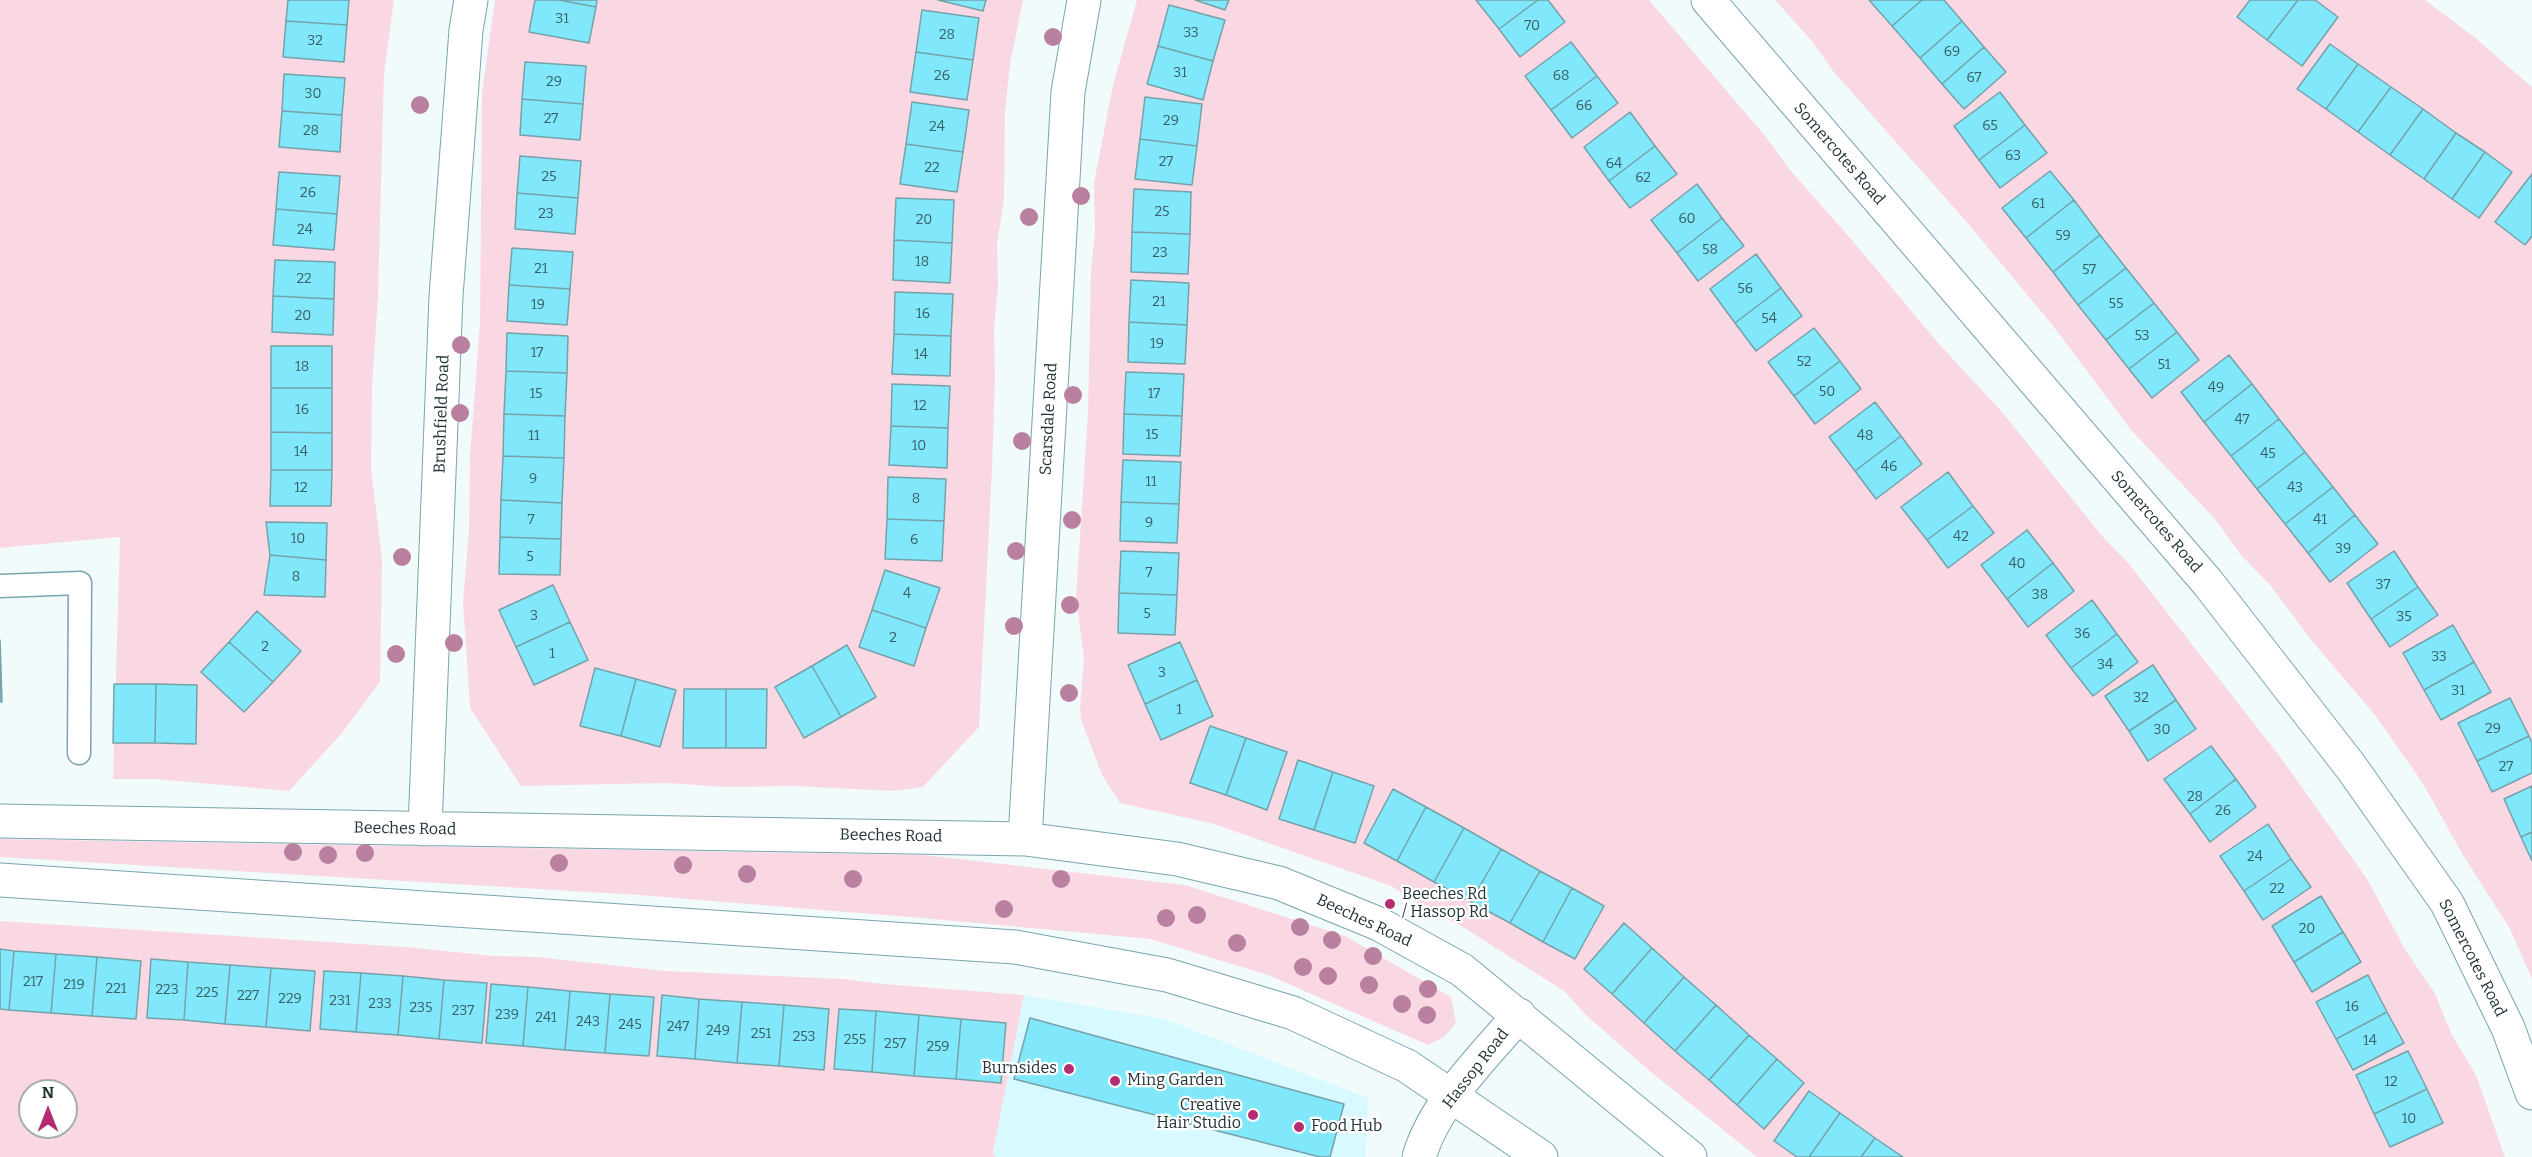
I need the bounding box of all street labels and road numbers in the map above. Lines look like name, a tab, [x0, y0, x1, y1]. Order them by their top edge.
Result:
street label: Somercotes Road	[1789, 99, 1889, 209]
street label: Brushfield Road	[430, 354, 454, 474]
street label: Scarsdale Road	[1036, 362, 1062, 476]
street label: Somercotes Road	[2106, 467, 2206, 577]
street label: Beeches Road	[353, 819, 457, 839]
street label: Beeches Road	[839, 826, 943, 846]
street label: Beeches Road	[1313, 891, 1415, 951]
street label: Somercotes Road	[2434, 896, 2510, 1020]
street label: Hassop Road	[1439, 1025, 1513, 1113]

